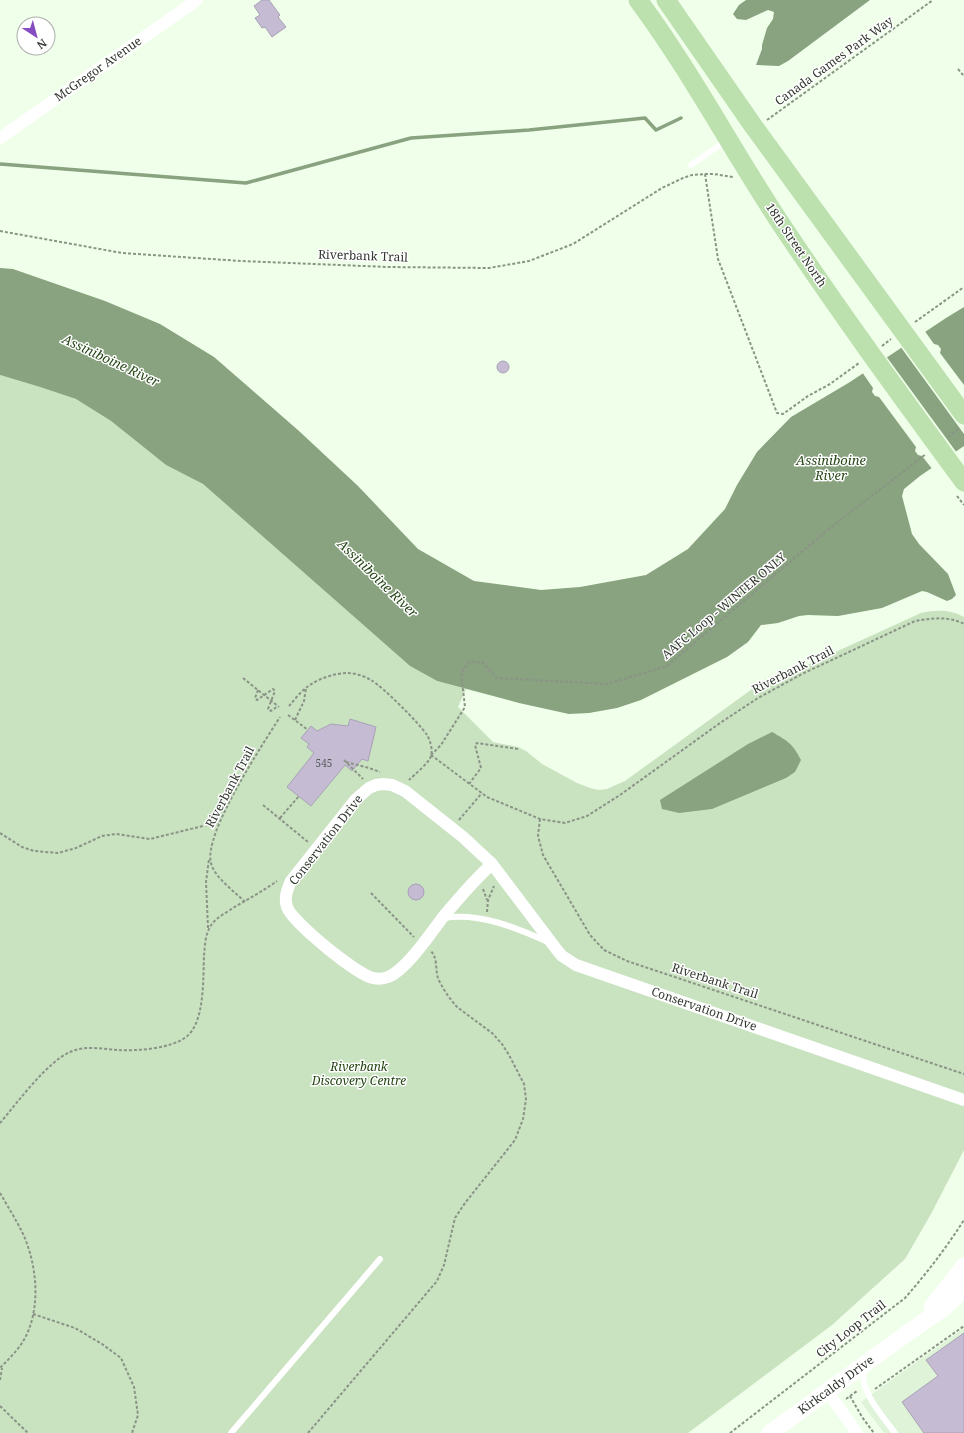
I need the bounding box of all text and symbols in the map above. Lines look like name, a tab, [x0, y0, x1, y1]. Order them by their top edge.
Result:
street label: Canada Games Park Way	[771, 12, 896, 109]
north arrow	[16, 16, 56, 56]
street label: McGregor Avenue	[51, 32, 145, 105]
text: N	[34, 36, 50, 53]
street label: 18th Street North	[762, 199, 831, 291]
street label: Riverbank Trail	[318, 245, 408, 266]
water label: Assiniboine River	[59, 329, 163, 391]
water label: Assiniboine River	[795, 451, 867, 484]
water label: Assiniboine River	[333, 534, 423, 622]
street label: AAFC Loop - WINTER ONLY	[658, 548, 790, 663]
street label: Riverbank Trail	[749, 641, 837, 698]
street label: Riverbank Trail	[201, 743, 258, 830]
house number: 545	[316, 756, 332, 770]
street label: Conservation Drive	[285, 791, 366, 889]
street label: Riverbank Trail	[670, 959, 761, 1003]
street label: Conservation Drive	[649, 982, 759, 1035]
park label: Riverbank Discovery Centre	[311, 1058, 406, 1089]
street label: City Loop Trail	[812, 1296, 889, 1361]
street label: Kirkcaldy Drive	[794, 1351, 877, 1418]

